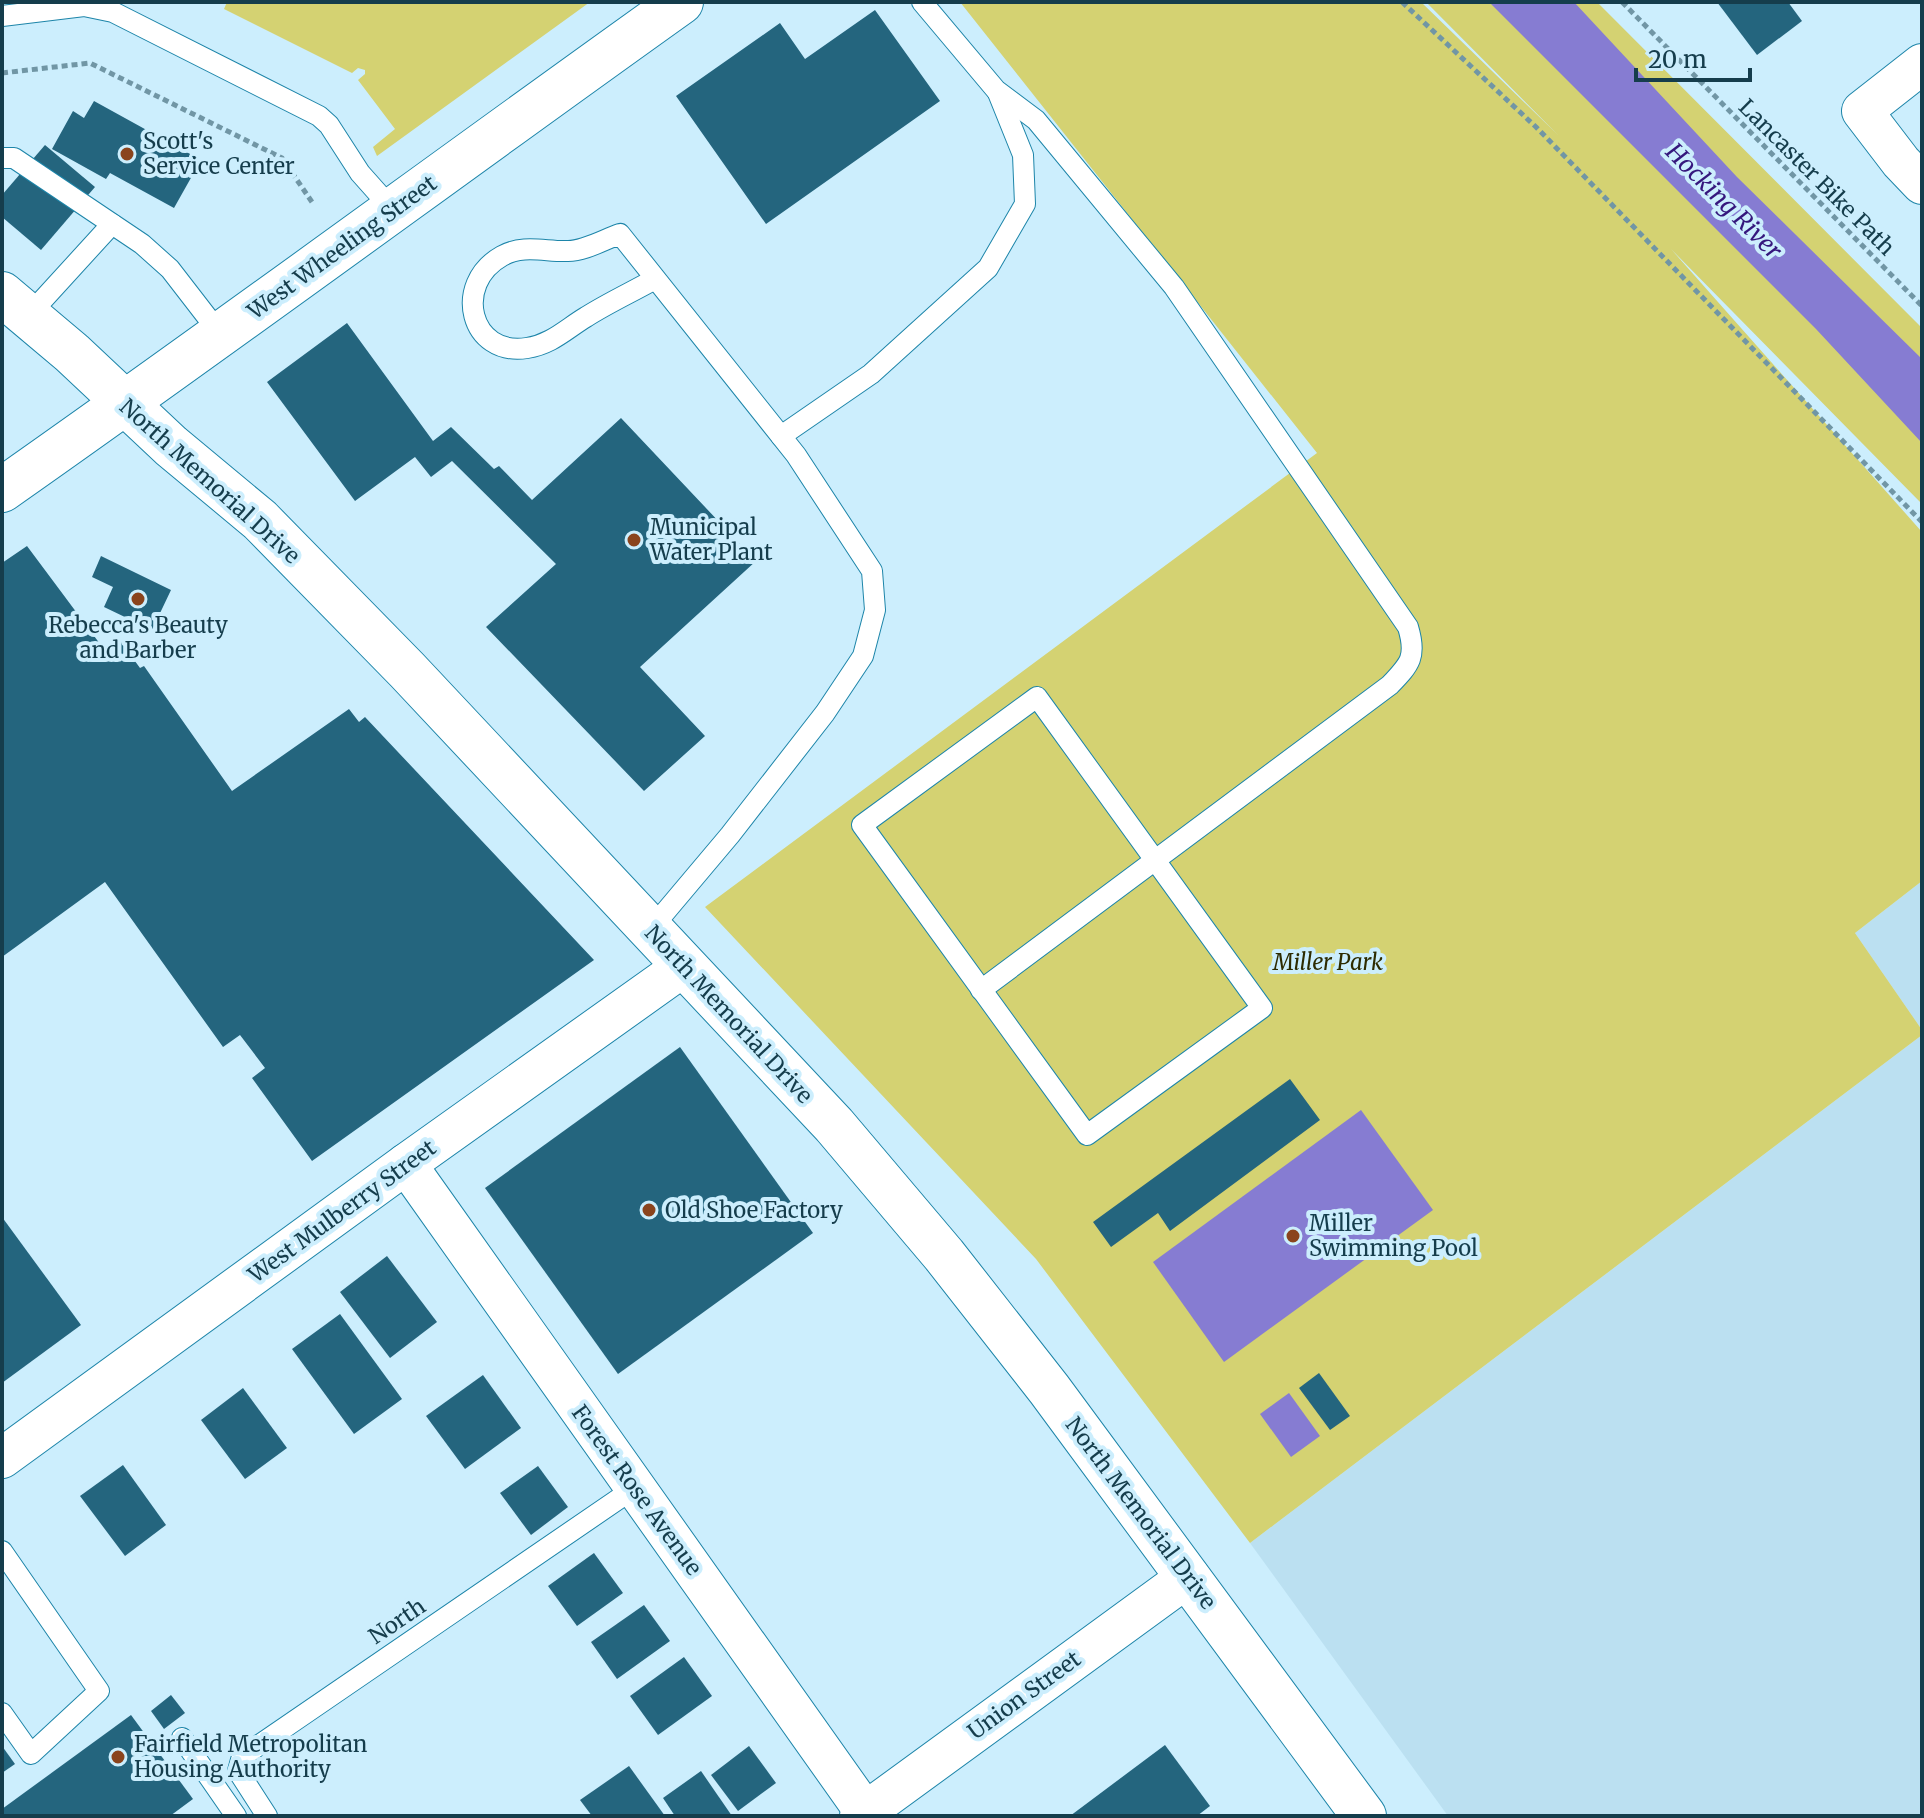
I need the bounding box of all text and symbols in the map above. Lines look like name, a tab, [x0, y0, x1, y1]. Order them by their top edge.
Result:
scale bar	[1636, 32, 1750, 82]
text: 20 m	[1648, 44, 1707, 75]
street label: Lancaster Bike Path	[1733, 93, 1901, 261]
place label: Scott's Service Center	[143, 127, 295, 180]
water label: Hocking River	[1659, 136, 1790, 267]
marker: Scott's Service Center	[118, 145, 136, 163]
street label: West Wheeling Street	[241, 169, 442, 326]
street label: North Memorial Drive	[114, 393, 306, 569]
place label: Municipal Water Plant	[649, 513, 773, 566]
marker: Municipal Water Plant	[625, 531, 643, 549]
marker: Rebecca's Beauty and Barber	[129, 590, 147, 608]
place label: Rebecca's Beauty and Barber	[48, 611, 228, 664]
street label: North Memorial Drive	[639, 919, 819, 1109]
park label: Miller Park	[1272, 948, 1383, 976]
street label: West Mulberry Street	[242, 1133, 442, 1289]
place label: Old Shoe Factory	[665, 1196, 843, 1224]
marker: Old Shoe Factory	[640, 1201, 658, 1219]
place label: Miller Swimming Pool	[1309, 1209, 1478, 1262]
marker: Miller Swimming Pool	[1284, 1227, 1302, 1245]
street label: Forest Rose Avenue	[566, 1399, 708, 1581]
street label: North Memorial Drive	[1060, 1411, 1222, 1615]
street label: North	[363, 1592, 431, 1650]
street label: Union Street	[962, 1644, 1086, 1745]
place label: Fairfield Metropolitan Housing Authority	[134, 1730, 368, 1783]
marker: Fairfield Metropolitan Housing Authority	[109, 1748, 127, 1766]

